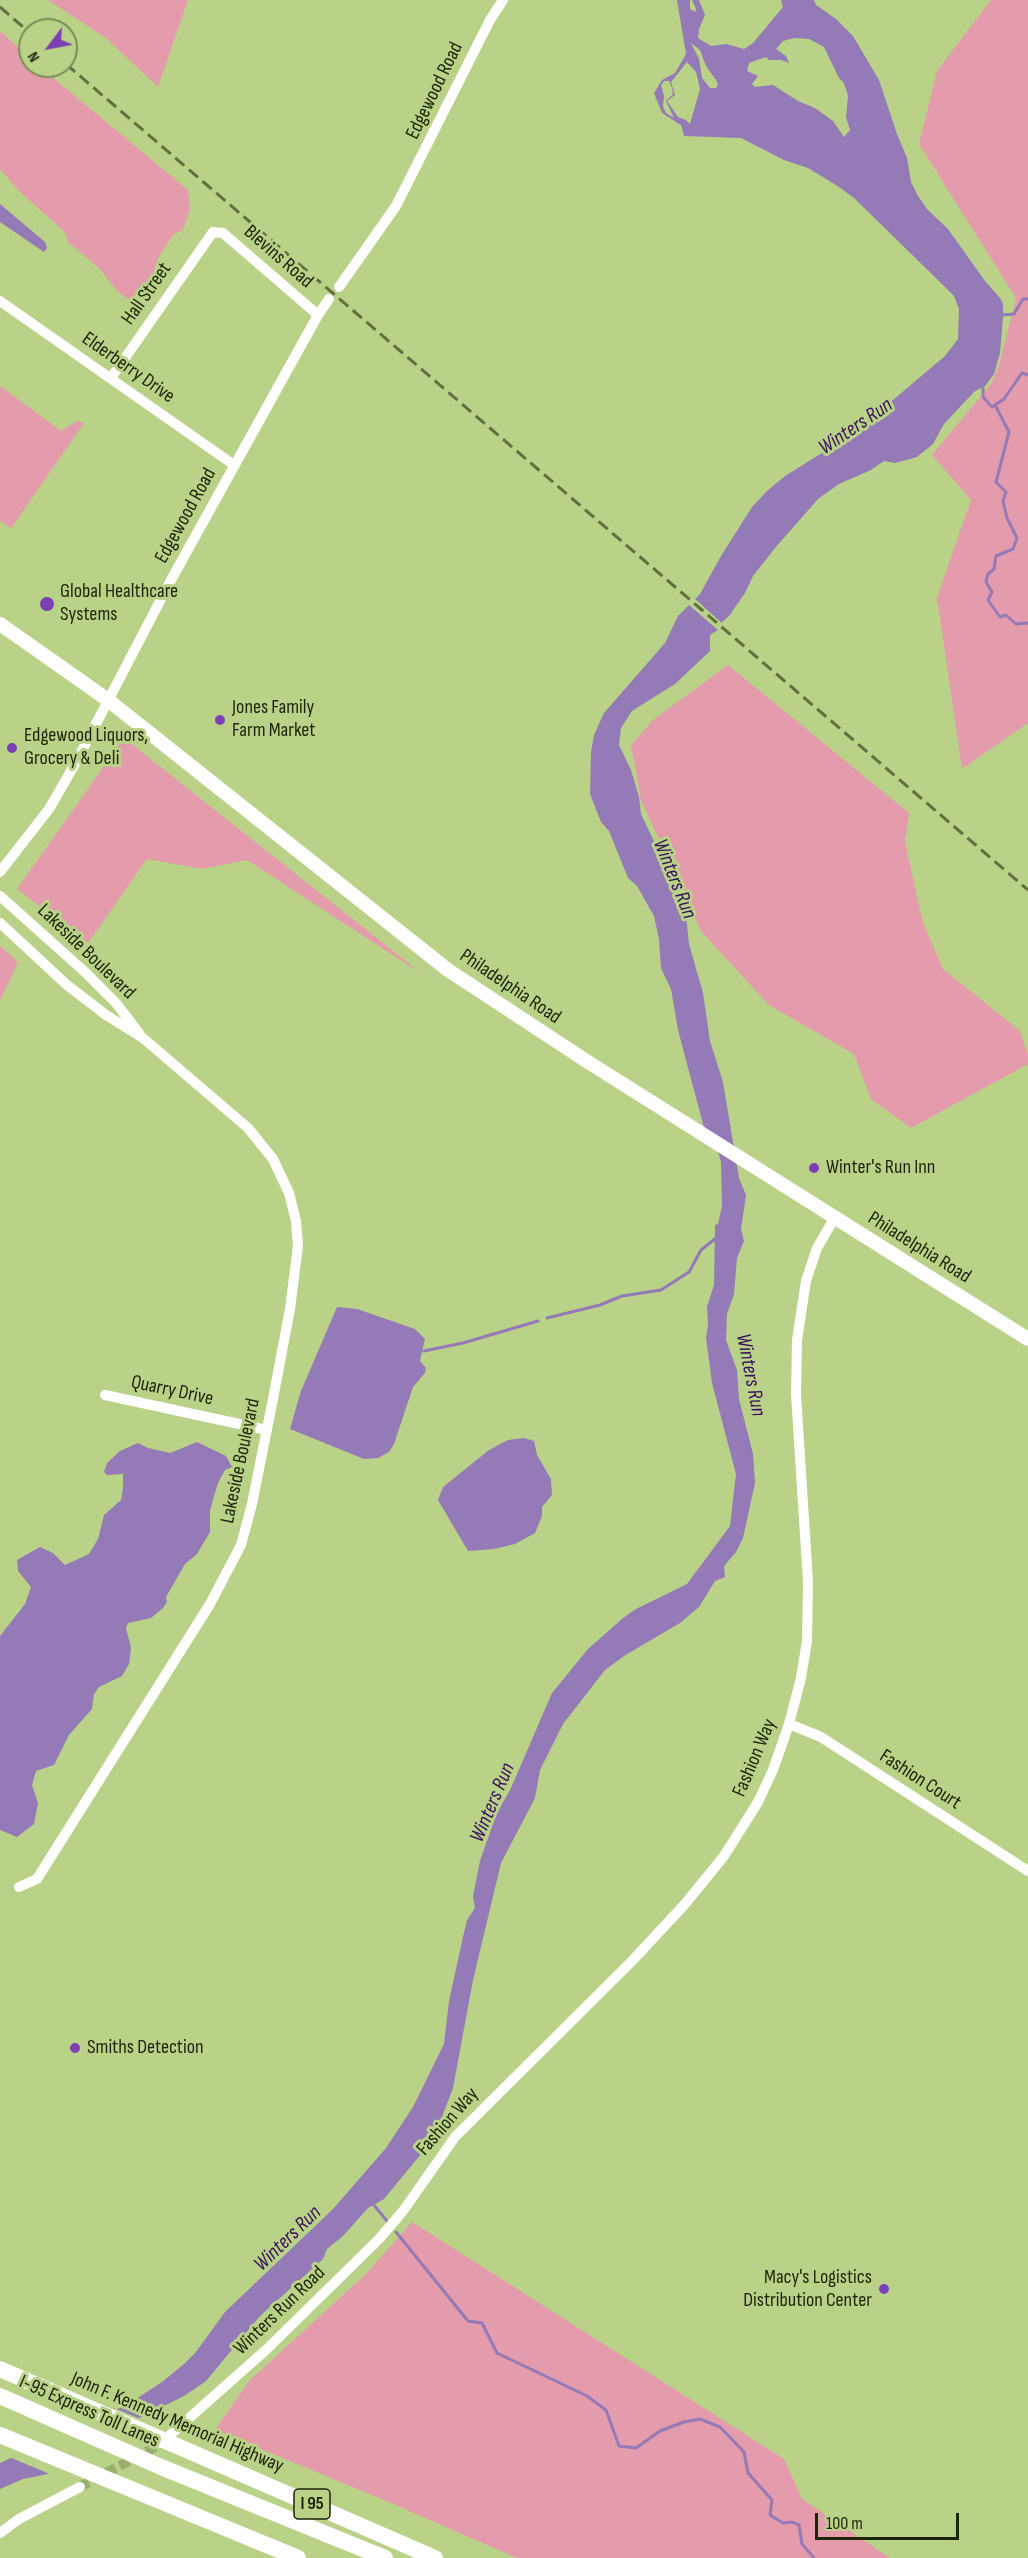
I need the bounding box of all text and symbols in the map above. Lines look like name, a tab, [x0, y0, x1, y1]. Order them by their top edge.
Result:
north arrow	[18, 18, 78, 78]
street label: Edgewood Road	[401, 39, 469, 143]
text: N	[24, 48, 44, 65]
street label: Blevins Road	[238, 220, 318, 294]
street label: Hall Street	[117, 258, 177, 330]
street label: Elderberry Drive	[77, 327, 179, 409]
water label: Winters Run	[814, 393, 898, 461]
street label: Edgewood Road	[150, 464, 222, 568]
place label: Global Healthcare Systems	[60, 580, 178, 627]
marker: Global Healthcare Systems	[38, 595, 56, 613]
place label: Jones Family Farm Market	[232, 696, 315, 743]
marker: Jones Family Farm Market	[213, 713, 227, 727]
place label: Edgewood Liquors, Grocery & Deli	[24, 724, 148, 771]
marker: Edgewood Liquors, Grocery & Deli	[5, 741, 19, 755]
water label: Winters Run	[647, 835, 701, 923]
street label: Lakeside Boulevard	[32, 899, 140, 1005]
street label: Philadelphia Road	[455, 944, 565, 1030]
place label: Winter's Run Inn	[826, 1156, 935, 1180]
marker: Winter's Run Inn	[807, 1161, 821, 1175]
street label: Philadelphia Road	[863, 1207, 975, 1289]
water label: Winters Run	[730, 1331, 770, 1419]
street label: Quarry Drive	[129, 1371, 215, 1411]
street label: Lakeside Boulevard	[216, 1396, 266, 1526]
street label: Fashion Way	[728, 1715, 782, 1801]
street label: Fashion Court	[875, 1745, 965, 1815]
water label: Winters Run	[465, 1760, 521, 1846]
place label: Smiths Detection	[87, 2036, 203, 2060]
marker: Smiths Detection	[68, 2041, 82, 2055]
street label: Fashion Way	[412, 2083, 484, 2161]
water label: Winters Run	[249, 2201, 327, 2277]
street label: Winters Run Road	[229, 2261, 331, 2361]
place label: Macy's Logistics Distribution Center	[743, 2266, 872, 2313]
marker: Macy's Logistics Distribution Center	[877, 2282, 891, 2296]
street label: John F. Kennedy Memorial Highway	[67, 2367, 287, 2479]
street label: I-95 Express Toll Lanes	[15, 2370, 163, 2454]
road number: I 95	[294, 2489, 330, 2519]
scale bar	[818, 2501, 962, 2539]
text: 100 m	[826, 2513, 863, 2534]

